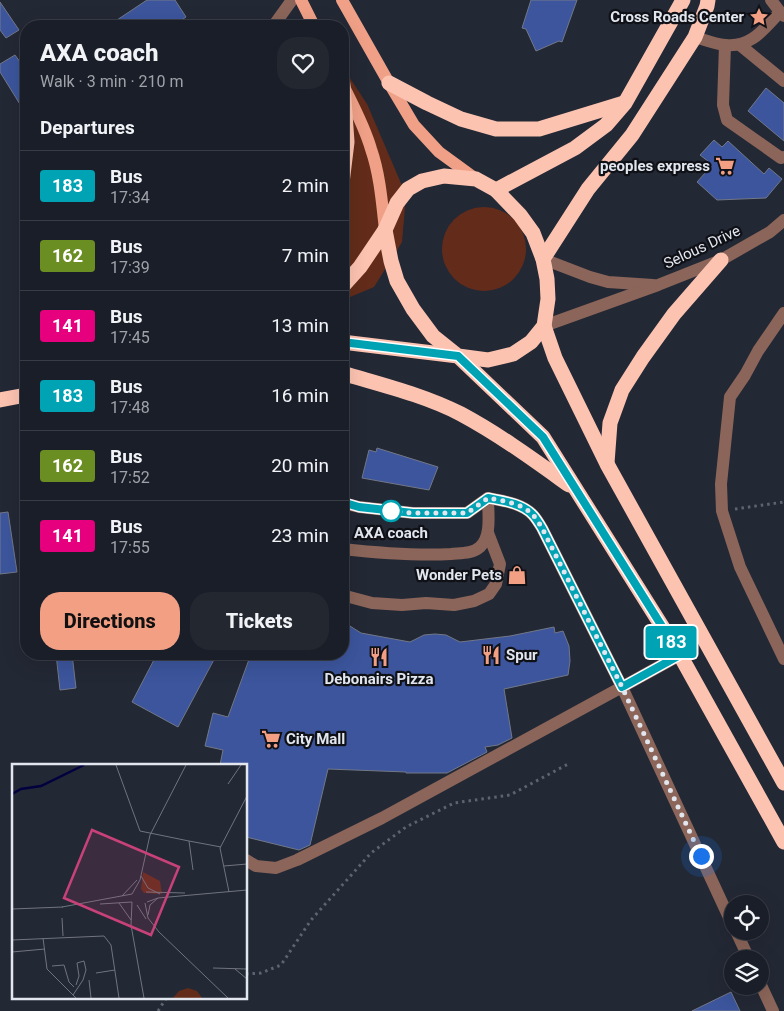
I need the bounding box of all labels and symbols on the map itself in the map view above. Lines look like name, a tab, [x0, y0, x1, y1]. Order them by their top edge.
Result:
place icon: Cross Roads Center	[748, 6, 770, 28]
place label: Cross Roads Center	[610, 8, 744, 26]
supermarket icon: peoples express	[714, 155, 736, 177]
place label: peoples express	[600, 157, 710, 175]
street label: Selous Drive	[661, 221, 743, 273]
marker: AXA coach	[380, 500, 402, 522]
place label: AXA coach	[354, 524, 428, 542]
shop icon: Wonder Pets	[506, 564, 528, 586]
place label: Wonder Pets	[416, 566, 502, 584]
line badge: 183	[642, 626, 700, 658]
restaurant icon: Spur	[480, 644, 502, 666]
restaurant icon: Debonairs Pizza	[368, 646, 390, 668]
place label: Spur	[506, 646, 538, 664]
place label: Debonairs Pizza	[324, 670, 434, 688]
supermarket icon: City Mall	[260, 728, 282, 750]
place label: City Mall	[286, 730, 345, 748]
inset map	[12, 764, 248, 998]
your location	[689, 844, 714, 869]

